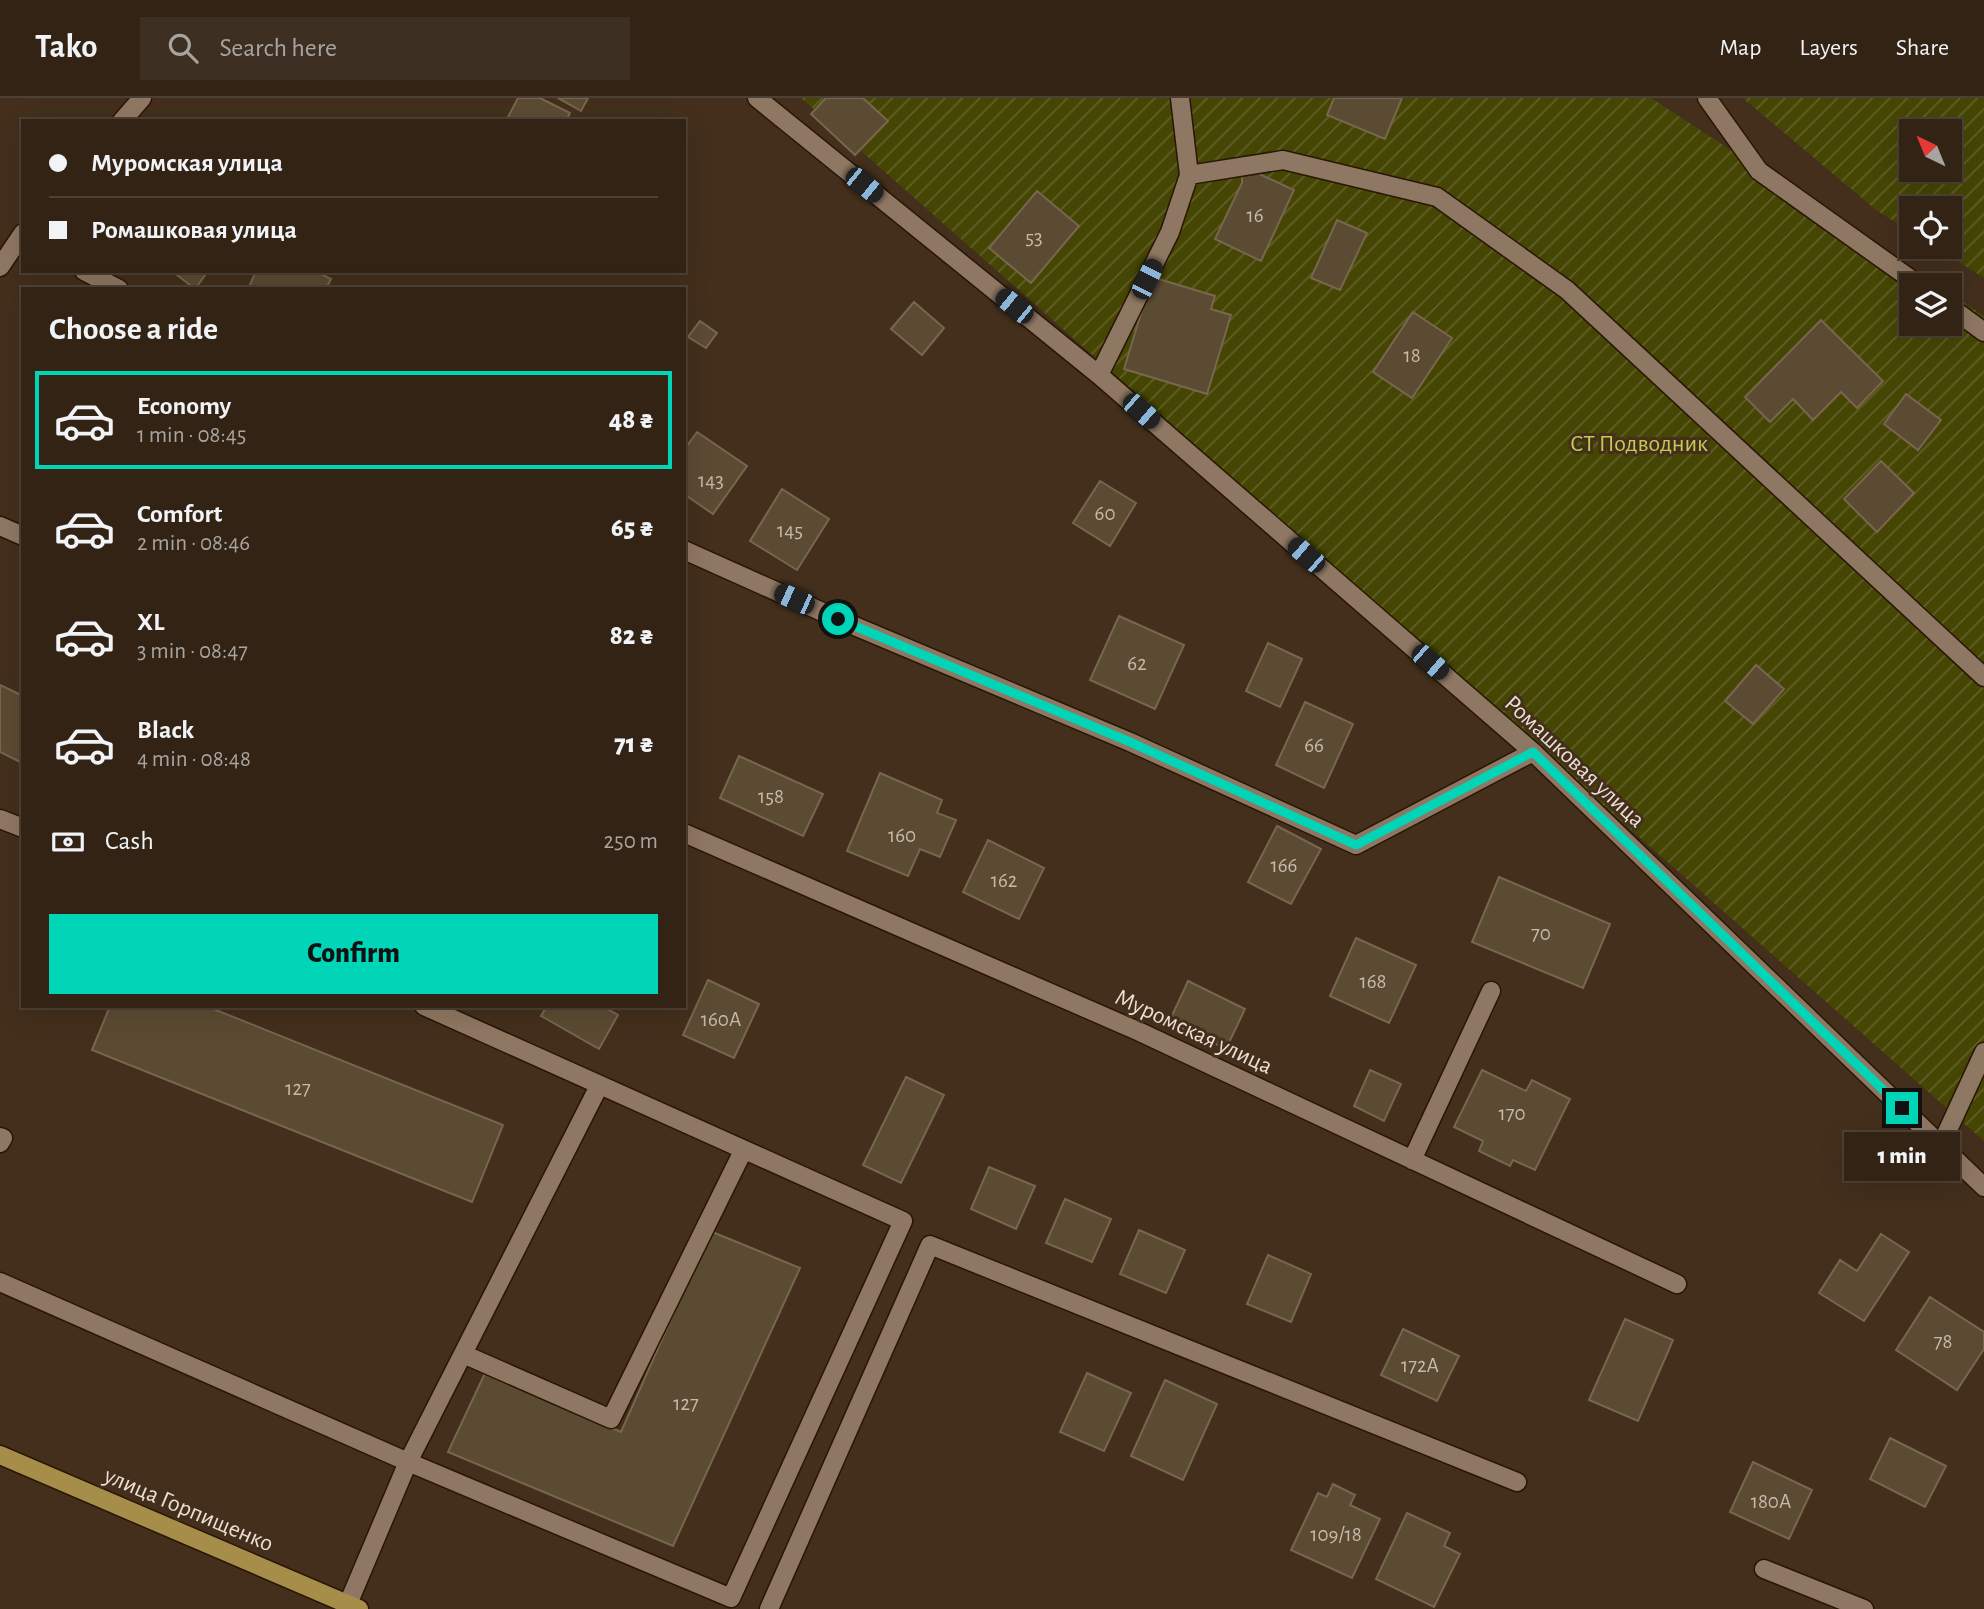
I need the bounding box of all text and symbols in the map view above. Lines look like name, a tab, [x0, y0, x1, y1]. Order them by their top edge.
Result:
search box	[140, 17, 630, 80]
icon: search	[164, 29, 202, 67]
text: Tako	[35, 31, 98, 64]
text: Search here	[220, 35, 337, 61]
text: Map	[1719, 36, 1761, 60]
text: Layers	[1799, 36, 1858, 60]
text: Share	[1896, 36, 1949, 60]
north arrow	[1899, 119, 1962, 182]
map controls	[1899, 119, 1962, 336]
text: Муромская улица	[91, 150, 283, 176]
car	[842, 164, 887, 206]
button: locate	[1899, 196, 1962, 259]
house number: 16	[1246, 205, 1264, 226]
text: Ромашковая улица	[91, 217, 297, 243]
house number: 53	[1025, 227, 1043, 248]
car	[1129, 256, 1166, 302]
button: layers	[1899, 273, 1962, 336]
car	[992, 285, 1037, 327]
text: Choose a ride	[49, 313, 218, 345]
house number: 18	[1403, 345, 1421, 366]
icon: car	[53, 389, 116, 452]
car	[1119, 389, 1164, 433]
text: Economy	[137, 393, 231, 419]
text: 48 ₴	[609, 407, 654, 433]
text: 1 min · 08:45	[137, 424, 246, 447]
park label: СТ Подводник	[1570, 432, 1708, 456]
house number: 143	[698, 470, 724, 491]
icon: car	[53, 497, 116, 560]
text: Comfort	[137, 501, 222, 527]
house number: 60	[1095, 503, 1115, 524]
text: 65 ₴	[611, 515, 654, 541]
house number: 145	[777, 520, 803, 541]
text: 2 min · 08:46	[137, 532, 250, 555]
car	[1284, 533, 1329, 577]
car	[771, 581, 818, 617]
route start	[822, 603, 854, 635]
icon: car	[53, 605, 116, 668]
text: XL	[137, 609, 164, 635]
text: 82 ₴	[610, 623, 654, 649]
text: 3 min · 08:47	[137, 640, 248, 663]
car	[1408, 640, 1453, 684]
house number: 62	[1127, 653, 1147, 674]
street label: Ромашковая улица	[1500, 691, 1649, 832]
icon: car	[53, 713, 116, 776]
text: Black	[137, 717, 194, 743]
text: 71 ₴	[614, 731, 654, 757]
house number: 66	[1304, 735, 1324, 756]
text: 4 min · 08:48	[137, 748, 251, 771]
house number: 158	[758, 786, 784, 807]
icon: cash	[49, 823, 87, 861]
house number: 160	[888, 825, 916, 846]
text: Cash	[105, 828, 154, 854]
text: 250 m	[604, 830, 658, 853]
house number: 166	[1271, 855, 1297, 876]
house number: 162	[991, 870, 1017, 891]
button: Confirm	[49, 914, 658, 994]
house number: 70	[1531, 923, 1551, 944]
house number: 168	[1359, 971, 1387, 992]
street label: Муромская улица	[1111, 985, 1276, 1079]
house number: 160А	[701, 1009, 741, 1030]
house number: 127	[285, 1078, 311, 1099]
route end	[1886, 1092, 1918, 1124]
house number: 170	[1498, 1103, 1526, 1124]
callout: 1 min	[1844, 1132, 1960, 1182]
text: 1 min	[1878, 1145, 1926, 1168]
house number: 78	[1934, 1331, 1952, 1352]
house number: 172А	[1401, 1355, 1439, 1376]
house number: 127	[673, 1393, 699, 1414]
street label: улица Горпищенко	[100, 1463, 277, 1556]
house number: 180А	[1751, 1491, 1791, 1512]
house number: 109/18	[1310, 1524, 1362, 1545]

